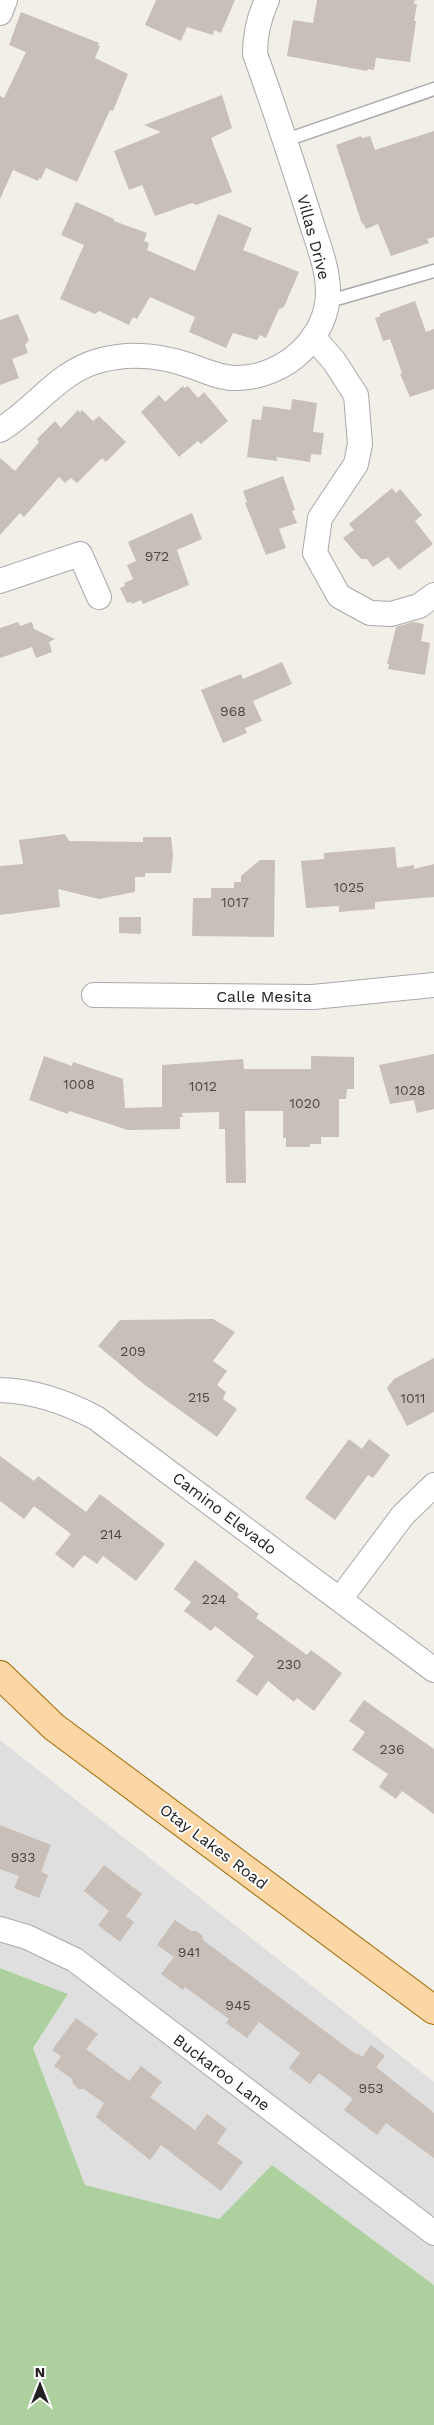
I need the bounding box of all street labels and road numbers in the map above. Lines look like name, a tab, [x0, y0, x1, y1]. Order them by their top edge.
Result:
street label: Villas Drive	[293, 193, 334, 282]
street label: Calle Mesita	[216, 987, 312, 1006]
street label: Camino Elevado	[169, 1468, 280, 1559]
street label: Otay Lakes Road	[156, 1800, 271, 1893]
street label: Buckaroo Lane	[170, 2030, 274, 2115]

